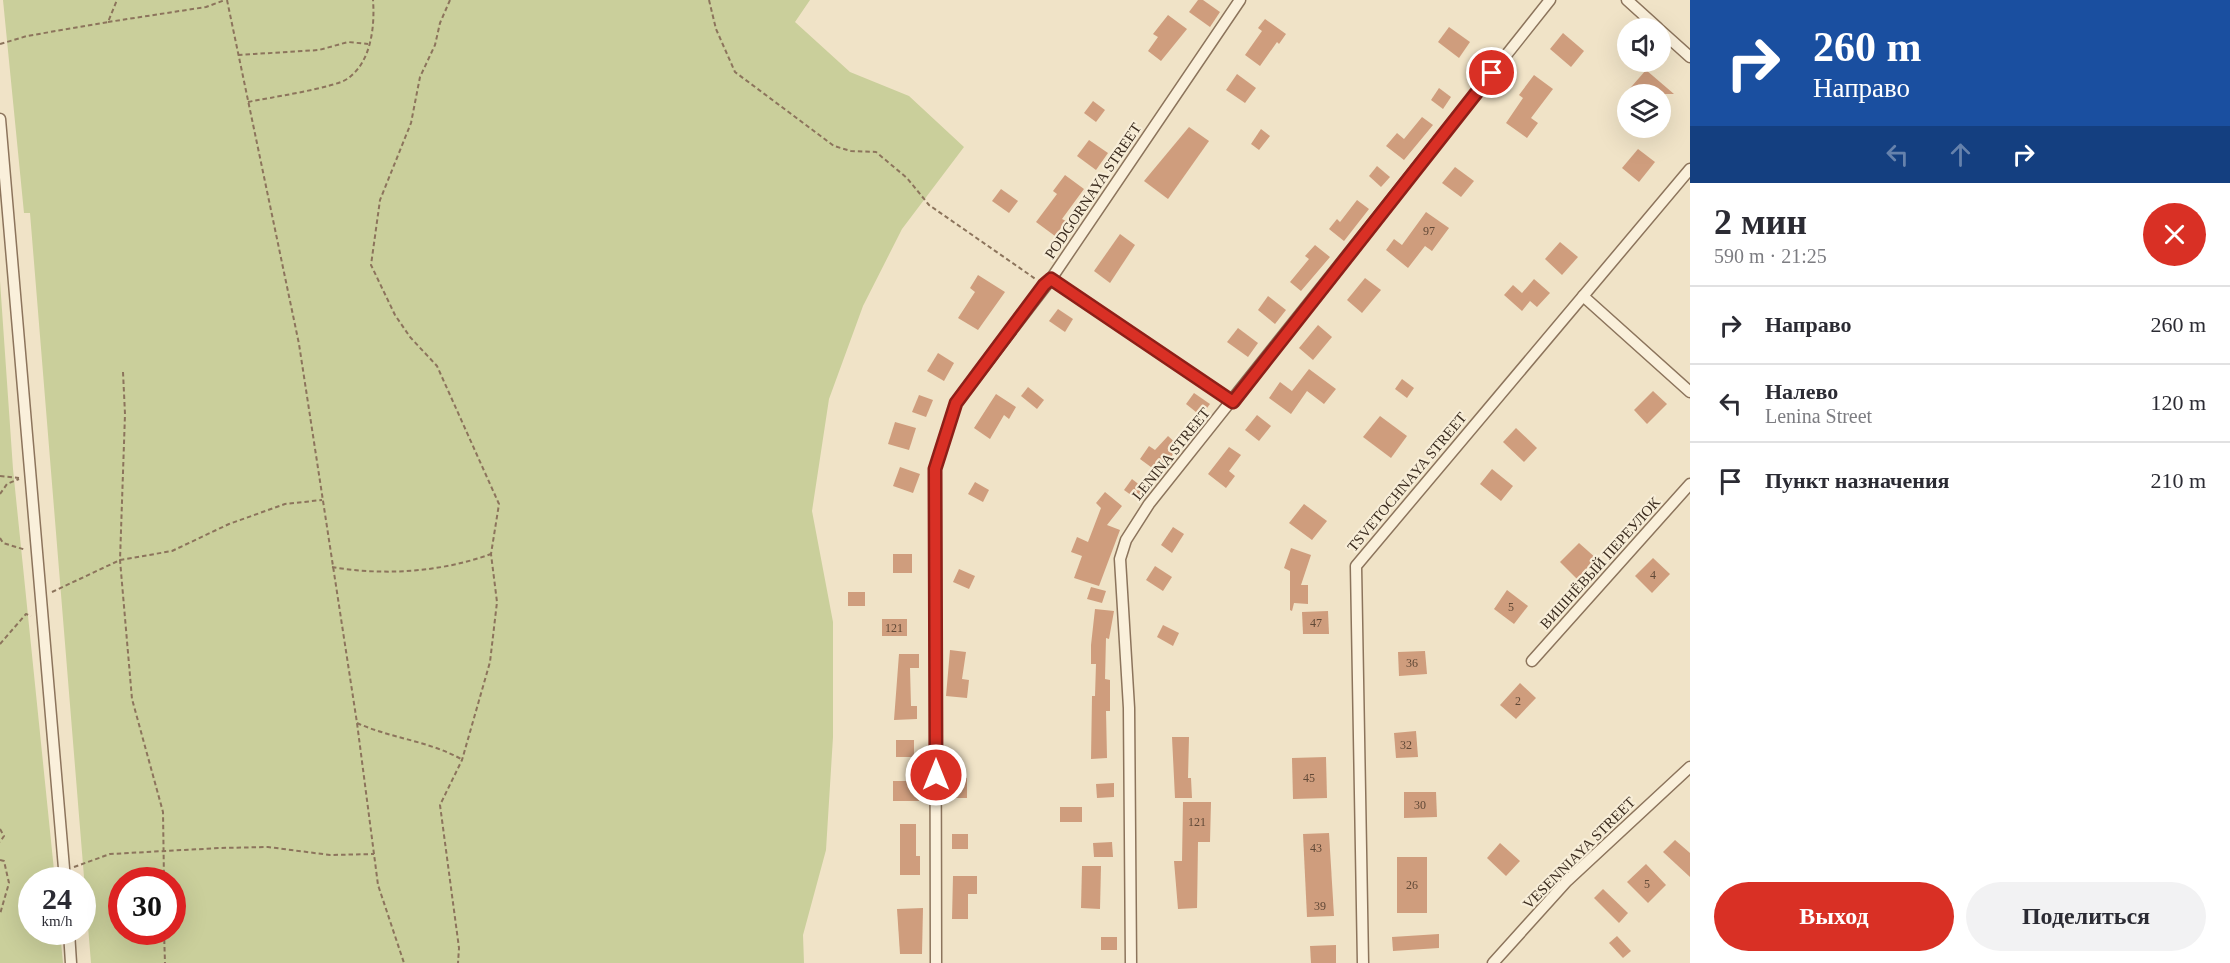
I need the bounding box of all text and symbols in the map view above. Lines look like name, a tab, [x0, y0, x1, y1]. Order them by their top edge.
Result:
map controls	[1617, 18, 1671, 138]
button: sound	[1617, 18, 1671, 72]
icon: right	[1714, 24, 1792, 102]
text: 260 m	[1813, 24, 1922, 70]
pin	[1466, 47, 1517, 98]
icon: arrive	[1475, 56, 1508, 89]
text: Направо	[1813, 73, 1910, 103]
button: layers	[1617, 84, 1671, 138]
street label: PODGORNAYA STREET	[1042, 120, 1144, 262]
icon: left	[1881, 138, 1914, 171]
icon: ahead	[1944, 138, 1977, 171]
icon: right	[2007, 138, 2040, 171]
text: 2 мин	[1714, 202, 1807, 242]
button: close	[2143, 203, 2206, 266]
house number: 97	[1423, 224, 1435, 238]
text: 590 m · 21:25	[1714, 245, 1827, 267]
icon: right	[1714, 309, 1747, 342]
text: Направо	[1765, 312, 1851, 337]
text: 260 m	[2150, 312, 2206, 337]
text: Налево	[1765, 379, 1838, 404]
icon: left	[1714, 387, 1747, 420]
text: 120 m	[2150, 390, 2206, 415]
street label: LENINA STREET	[1129, 405, 1213, 503]
text: Lenina Street	[1765, 405, 1872, 427]
street label: TSVETOCHNAYA STREET	[1344, 409, 1470, 555]
icon: arrive	[1714, 465, 1747, 498]
text: Пункт назначения	[1765, 468, 1950, 493]
text: 210 m	[2150, 468, 2206, 493]
street label: ВИШНЁВЫЙ ПЕРЕУЛОК	[1537, 493, 1664, 632]
house number: 4	[1650, 568, 1656, 582]
house number: 5	[1508, 600, 1514, 614]
house number: 47	[1310, 616, 1322, 630]
house number: 121	[885, 621, 903, 635]
house number: 36	[1406, 656, 1418, 670]
house number: 2	[1515, 694, 1521, 708]
house number: 32	[1400, 738, 1412, 752]
position arrow	[904, 743, 968, 807]
house number: 45	[1303, 771, 1315, 785]
street label: VESENNIAYA STREET	[1520, 794, 1638, 912]
house number: 30	[1414, 798, 1426, 812]
house number: 121	[1188, 815, 1206, 829]
house number: 43	[1310, 841, 1322, 855]
speed limit sign: 30	[108, 867, 186, 945]
house number: 5	[1644, 877, 1650, 891]
house number: 26	[1406, 878, 1418, 892]
text: 24	[42, 882, 72, 915]
button: Выход	[1714, 882, 1954, 951]
button: Поделиться	[1966, 882, 2206, 951]
house number: 39	[1314, 899, 1326, 913]
text: km/h	[42, 913, 72, 929]

